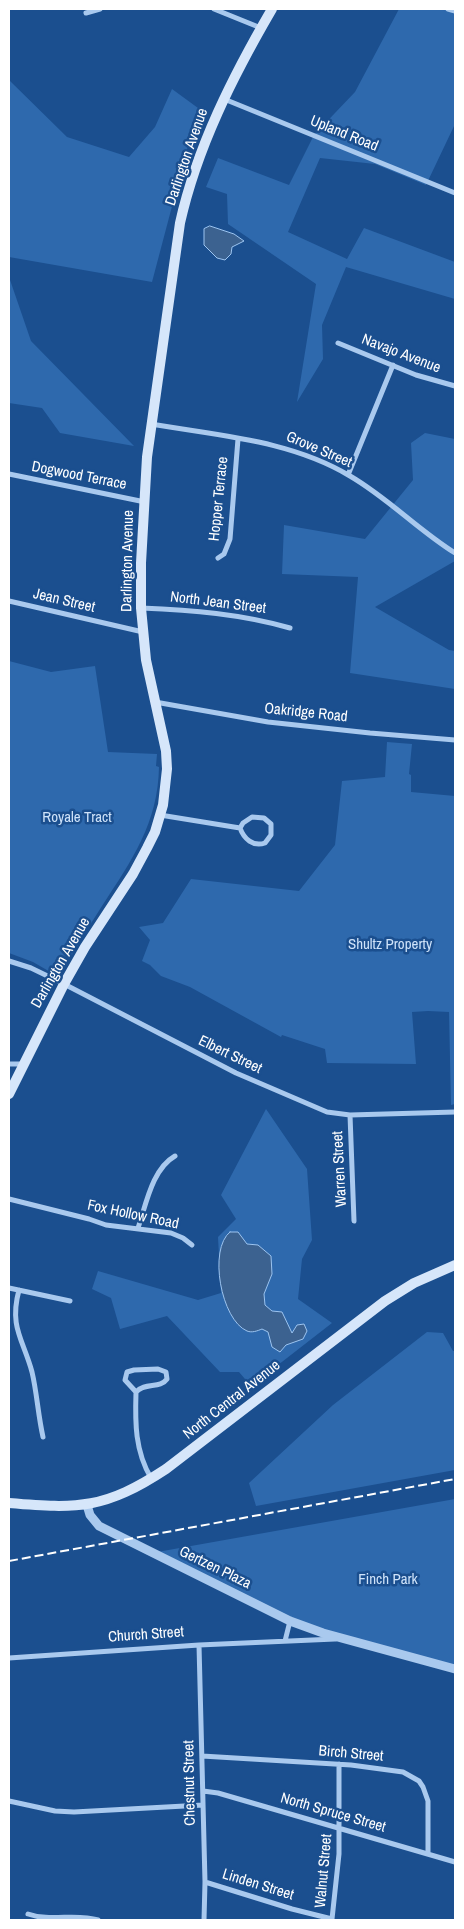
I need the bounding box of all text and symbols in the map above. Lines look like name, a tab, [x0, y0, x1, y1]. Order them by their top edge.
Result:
street label: Darlington Avenue	[162, 106, 212, 208]
street label: Upland Road	[307, 112, 381, 156]
street label: Navajo Avenue	[359, 331, 443, 377]
street label: Grove Street	[283, 428, 355, 472]
street label: Hopper Terrace	[206, 456, 232, 542]
street label: Dogwood Terrace	[30, 458, 128, 494]
street label: Darlington Avenue	[118, 510, 138, 612]
street label: Jean Street	[31, 585, 97, 617]
street label: North Jean Street	[169, 588, 267, 618]
street label: Oakridge Road	[264, 700, 348, 726]
park label: Royale Tract	[42, 809, 112, 827]
street label: Darlington Avenue	[28, 914, 94, 1012]
park label: Shultz Property	[348, 936, 432, 954]
street label: Elbert Street	[195, 1032, 265, 1078]
street label: Warren Street	[329, 1131, 351, 1207]
street label: Fox Hollow Road	[86, 1197, 180, 1233]
street label: North Central Avenue	[180, 1357, 284, 1443]
street label: Gertzen Plaza	[176, 1543, 254, 1593]
park label: Finch Park	[358, 1571, 418, 1589]
street label: Church Street	[108, 1623, 184, 1647]
street label: Chestnut Street	[180, 1740, 200, 1826]
street label: Birch Street	[318, 1742, 384, 1766]
street label: North Spruce Street	[278, 1789, 388, 1837]
street label: Walnut Street	[312, 1833, 336, 1909]
street label: Linden Street	[220, 1866, 296, 1904]

